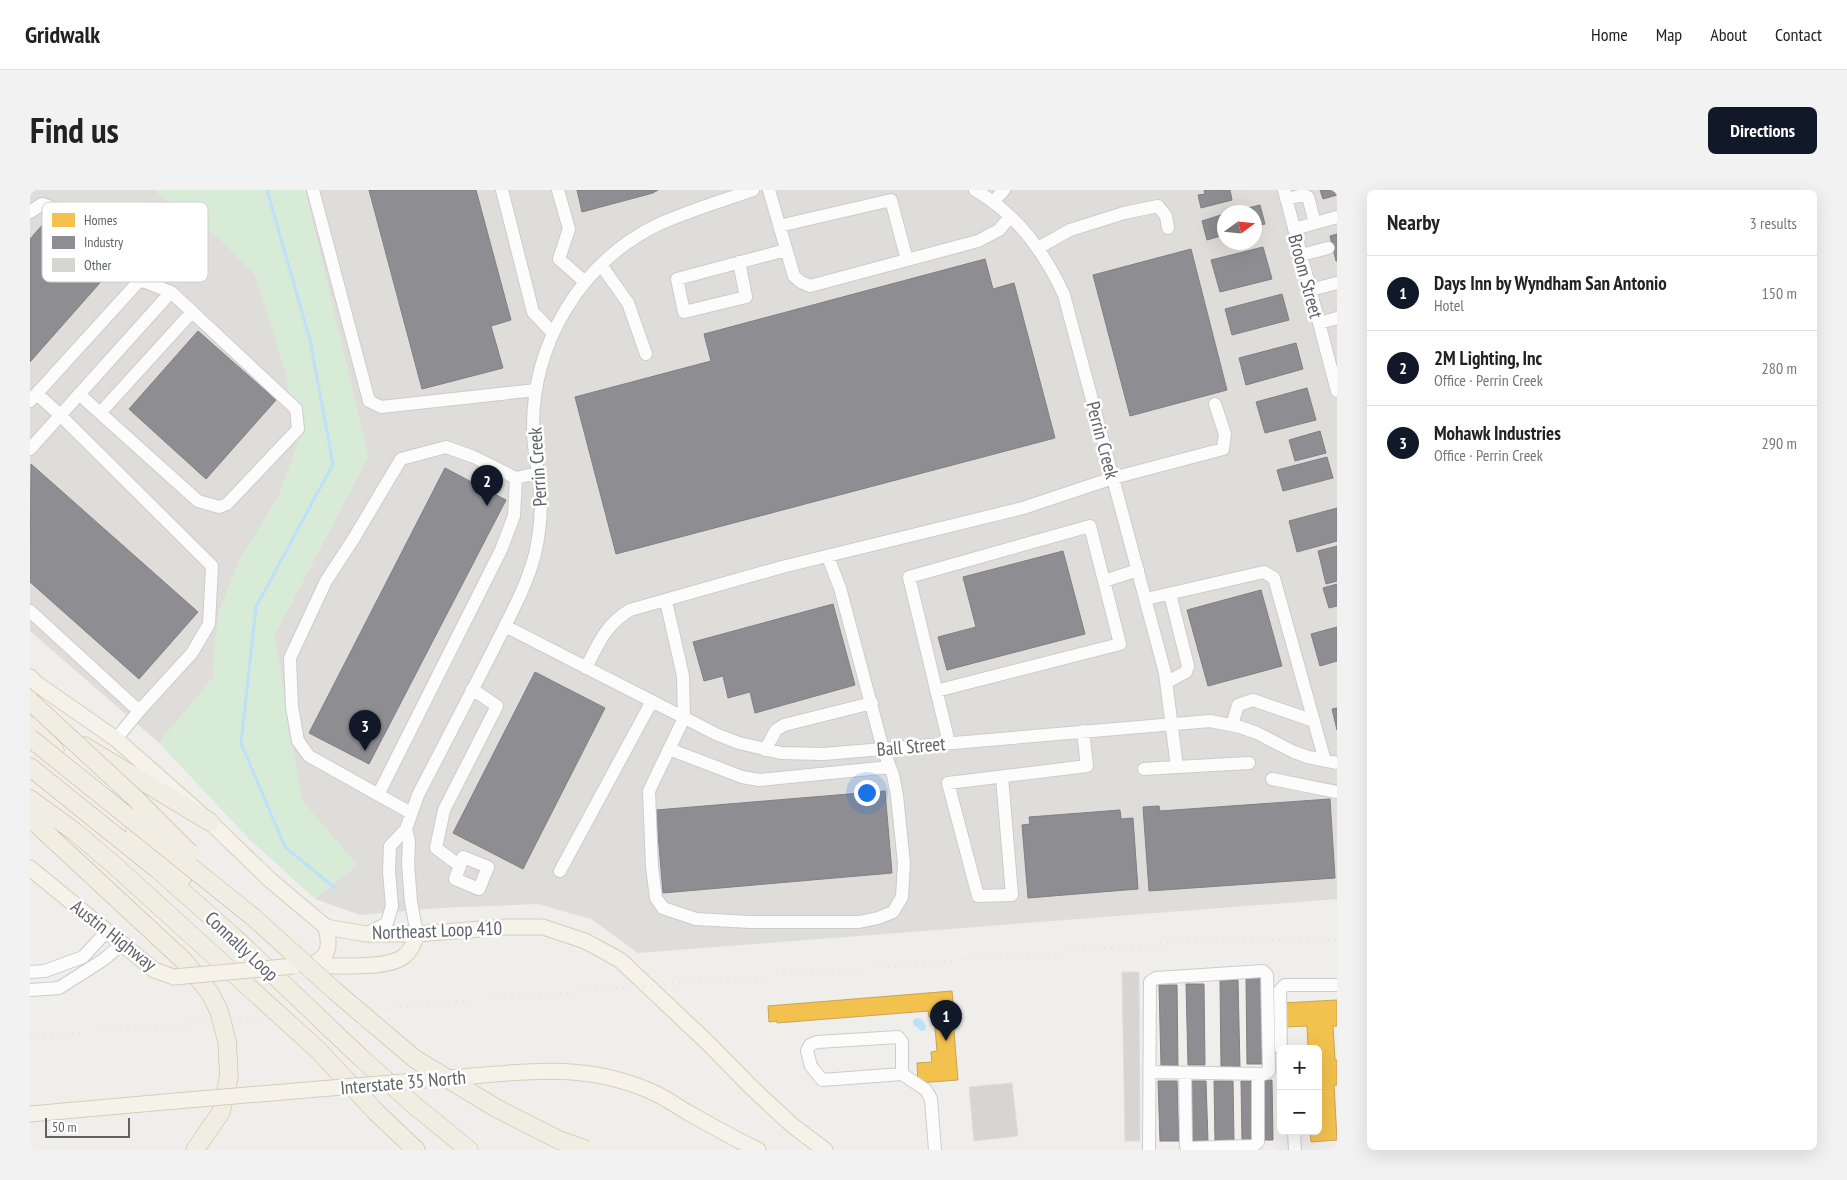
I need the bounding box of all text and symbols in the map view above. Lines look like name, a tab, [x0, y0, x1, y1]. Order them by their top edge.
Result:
text: Gridwalk	[25, 19, 100, 50]
text: Home	[1591, 23, 1628, 46]
text: Map	[1656, 23, 1682, 46]
text: About	[1710, 23, 1747, 46]
text: Contact	[1775, 23, 1822, 46]
text: Find us	[30, 107, 119, 153]
button: Directions	[1708, 107, 1817, 154]
legend	[42, 202, 208, 282]
north arrow	[1217, 205, 1262, 250]
text: Nearby	[1387, 209, 1440, 236]
text: Homes	[84, 211, 117, 229]
text: 3 results	[1750, 213, 1797, 233]
street label: Broom Street	[1283, 231, 1329, 322]
text: Industry	[84, 233, 124, 251]
text: Other	[84, 256, 111, 274]
text: Days Inn by Wyndham San Antonio	[1434, 271, 1667, 295]
text: 1	[1399, 283, 1407, 303]
text: 150 m	[1762, 283, 1797, 303]
text: Hotel	[1434, 295, 1464, 315]
text: 2M Lighting, Inc	[1434, 346, 1542, 370]
text: 2	[1399, 358, 1407, 378]
text: 280 m	[1762, 358, 1797, 378]
text: Office · Perrin Creek	[1434, 370, 1543, 390]
street label: Perrin Creek	[1081, 399, 1125, 482]
text: Mohawk Industries	[1434, 421, 1561, 445]
street label: Perrin Creek	[522, 426, 552, 507]
text: 3	[1399, 433, 1407, 453]
text: 290 m	[1762, 433, 1797, 453]
text: Office · Perrin Creek	[1434, 445, 1543, 465]
pin: 2	[471, 465, 503, 506]
pin: 3	[349, 710, 381, 751]
street label: Ball Street	[876, 731, 947, 761]
your location	[854, 780, 880, 806]
street label: Austin Highway	[66, 894, 162, 976]
street label: Connally Loop	[200, 906, 284, 986]
street label: Northeast Loop 410	[372, 916, 502, 944]
pin: 1	[930, 1000, 962, 1041]
map controls	[1277, 1045, 1322, 1135]
button: +	[1277, 1045, 1322, 1090]
street label: Interstate 35 North	[339, 1065, 467, 1099]
button: −	[1277, 1090, 1322, 1135]
scale bar	[45, 1115, 130, 1138]
text: 50 m	[52, 1118, 77, 1136]

